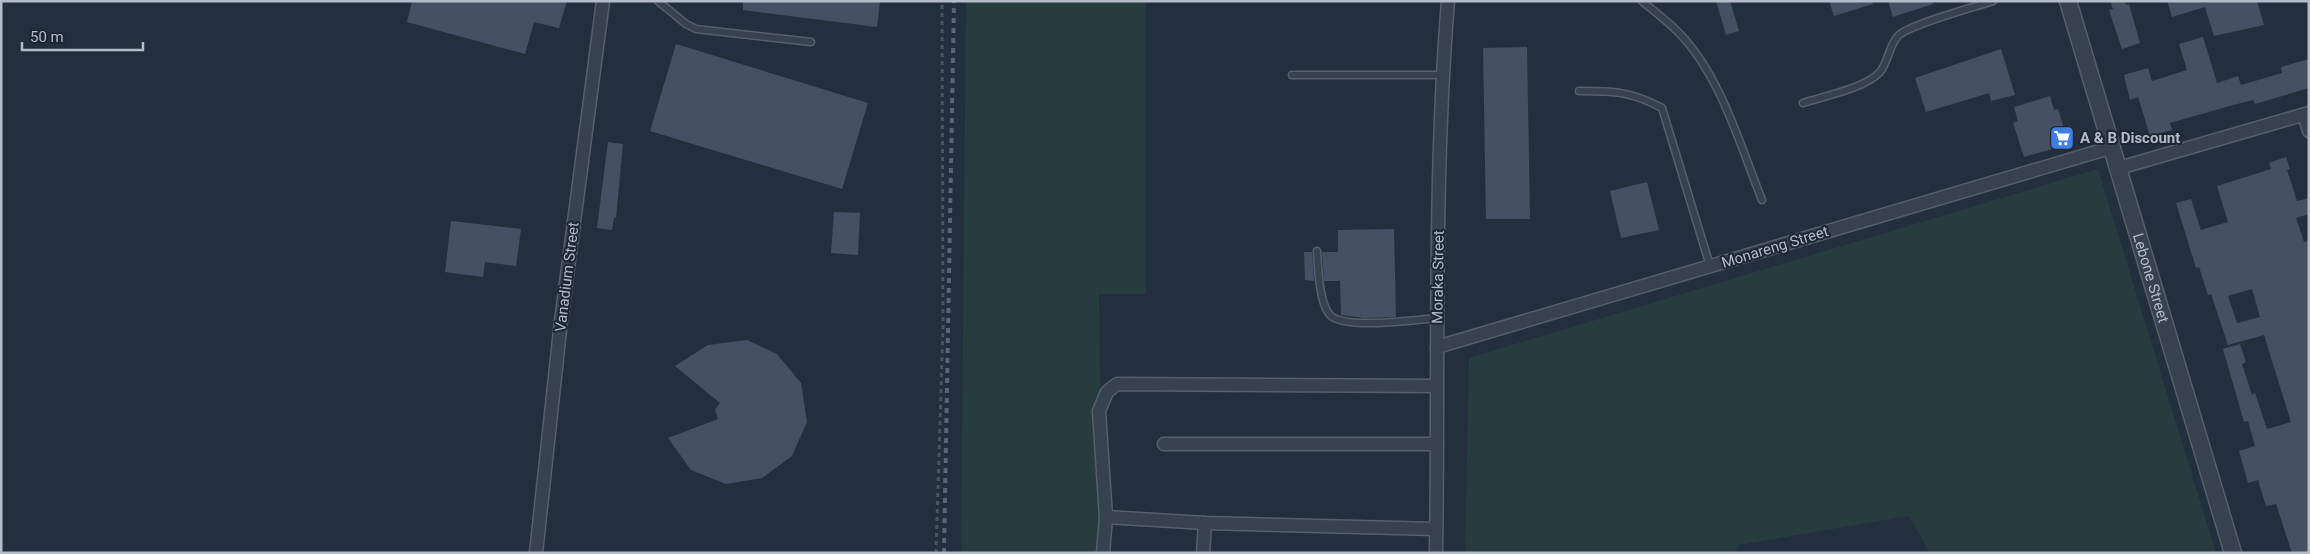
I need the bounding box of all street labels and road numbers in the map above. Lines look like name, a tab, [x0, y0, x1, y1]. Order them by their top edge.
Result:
street label: Vanadium Street	[551, 221, 583, 333]
street label: Monareng Street	[1719, 222, 1831, 272]
street label: Moraka Street	[1428, 230, 1448, 324]
street label: Lebone Street	[2129, 231, 2173, 325]

